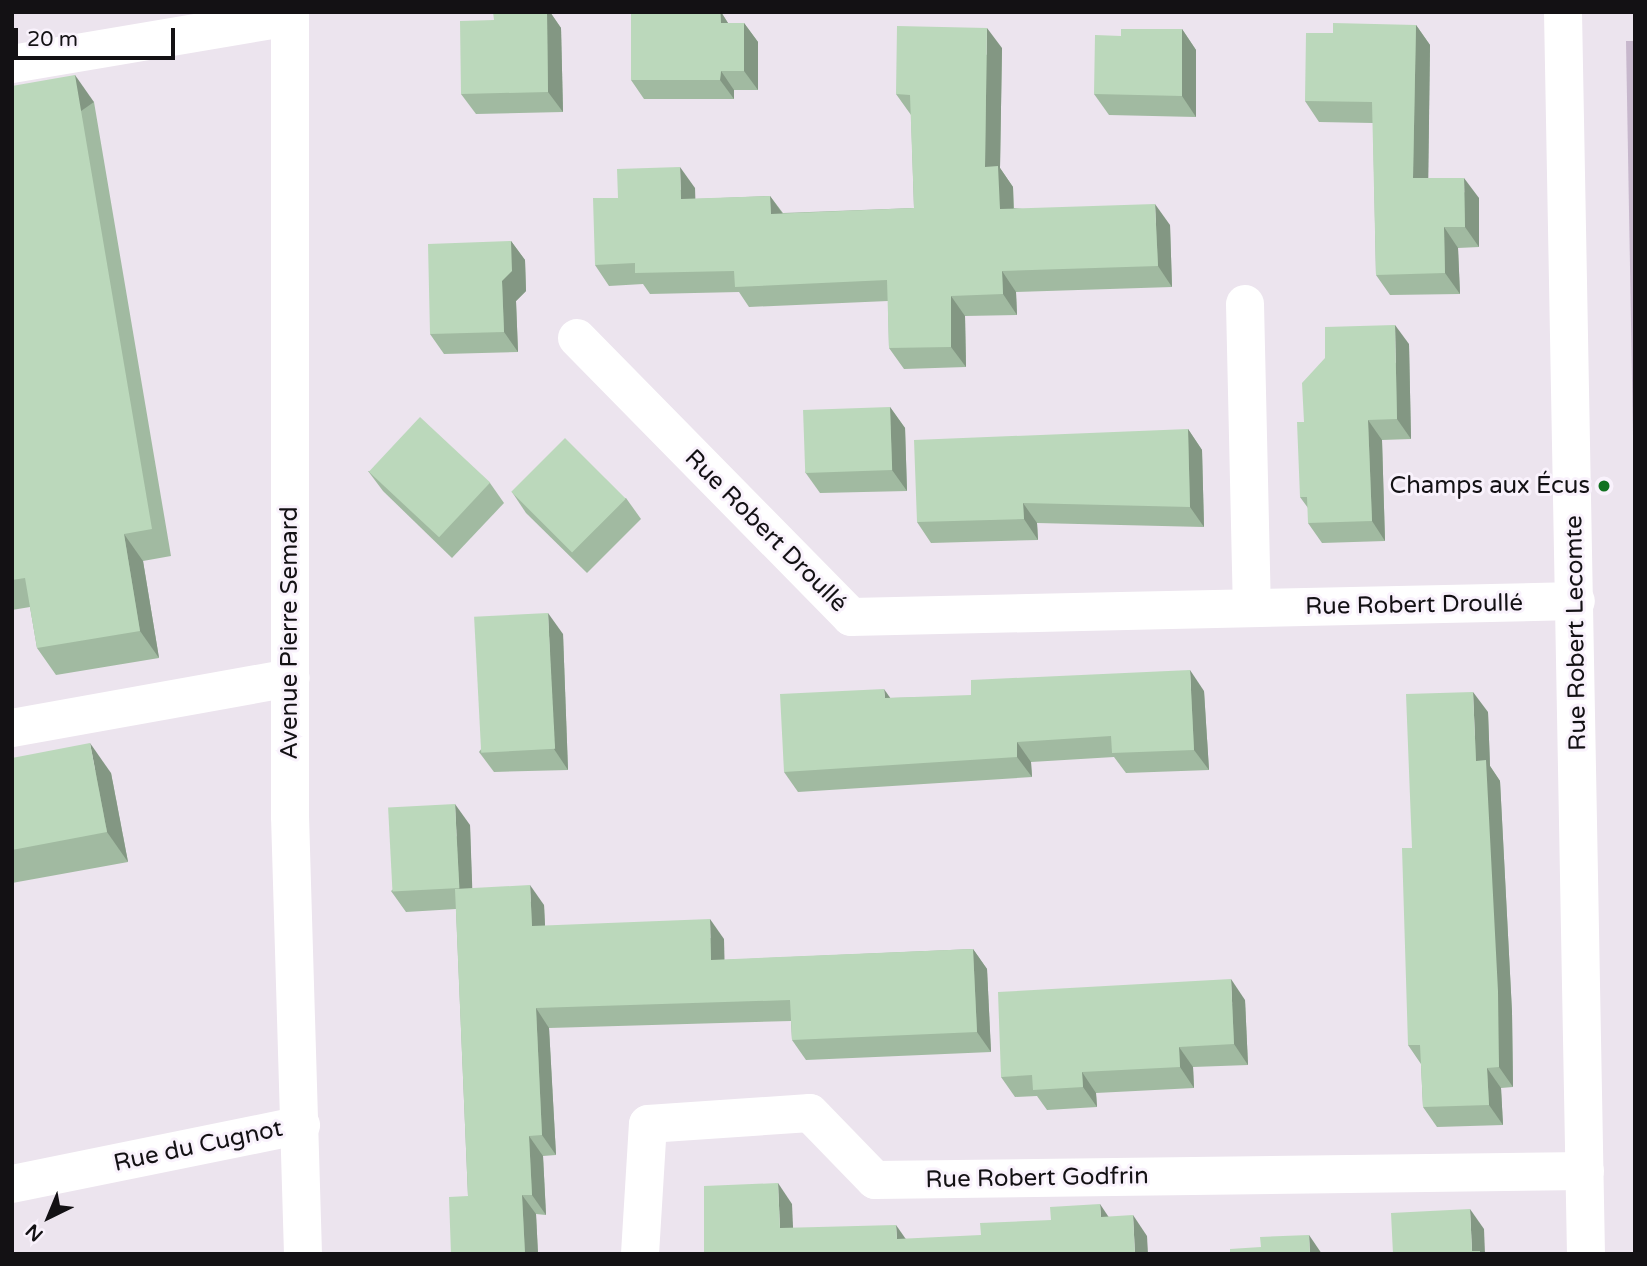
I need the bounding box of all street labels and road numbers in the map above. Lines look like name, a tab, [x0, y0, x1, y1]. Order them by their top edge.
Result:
street label: Rue Robert Droullé	[679, 444, 853, 618]
street label: Avenue Pierre Semard	[276, 506, 304, 760]
street label: Rue Robert Lecomte	[1560, 515, 1592, 751]
street label: Rue Robert Droullé	[1305, 589, 1523, 621]
street label: Rue du Cugnot	[111, 1114, 285, 1178]
street label: Rue Robert Godfrin	[925, 1162, 1149, 1194]

